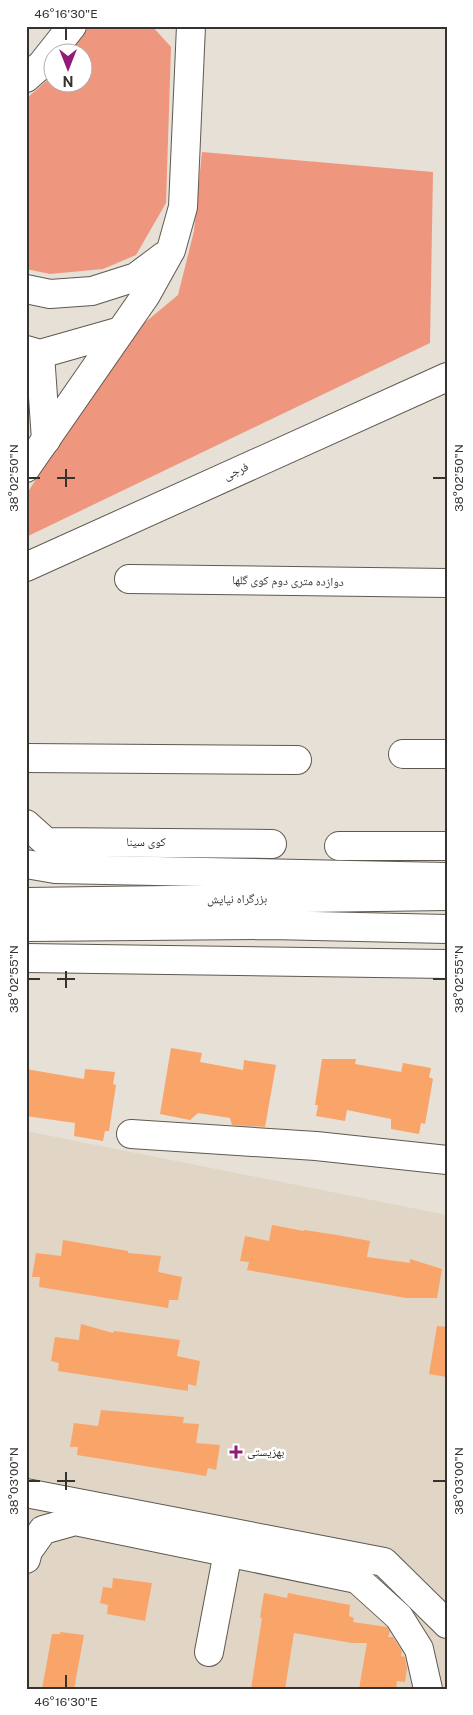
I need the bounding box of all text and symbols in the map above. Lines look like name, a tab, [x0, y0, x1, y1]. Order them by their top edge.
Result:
text: 46°16'30"E	[34, 7, 98, 21]
north arrow	[42, 42, 92, 92]
text: N	[63, 73, 73, 89]
text: 38°02'50"N	[7, 444, 21, 512]
text: 38°02'50"N	[452, 444, 466, 512]
street label: فرجی	[221, 459, 251, 483]
street label: دوازده متری دوم کوی گلها	[232, 573, 344, 590]
street label: کوی سینا	[126, 835, 166, 849]
street label: بزرگراه نیایش	[207, 891, 267, 907]
text: 38°02'55"N	[7, 945, 21, 1013]
text: 38°02'55"N	[452, 945, 466, 1013]
marker: بهزیستی	[229, 1445, 243, 1459]
place label: بهزیستی	[247, 1445, 284, 1459]
text: 38°03'00"N	[7, 1447, 21, 1515]
text: 38°03'00"N	[452, 1447, 466, 1515]
text: 46°16'30"E	[34, 1695, 98, 1709]

